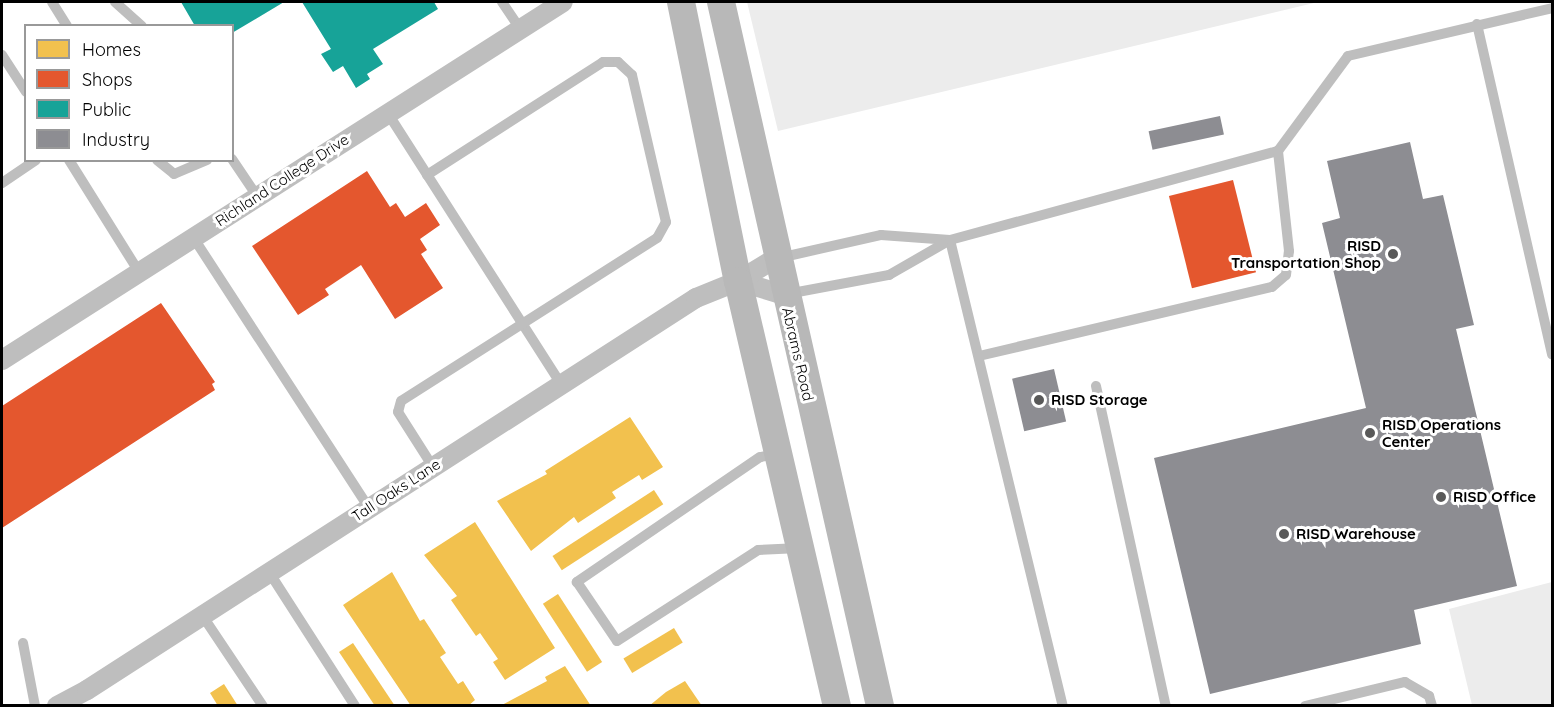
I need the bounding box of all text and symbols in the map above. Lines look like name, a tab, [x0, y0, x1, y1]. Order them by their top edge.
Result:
legend	[24, 24, 234, 162]
text: Homes	[82, 38, 141, 61]
text: Shops	[82, 68, 133, 91]
text: Public	[82, 98, 131, 121]
text: Industry	[82, 128, 150, 151]
street label: Richland College Drive	[212, 130, 352, 230]
place label: RISD Transportation Shop	[1231, 236, 1381, 271]
marker: RISD Transportation Shop	[1386, 247, 1400, 261]
street label: Abrams Road	[778, 305, 818, 403]
place label: RISD Storage	[1051, 391, 1148, 409]
marker: RISD Storage	[1032, 393, 1046, 407]
place label: RISD Operations Center	[1382, 415, 1501, 450]
marker: RISD Operations Center	[1363, 426, 1377, 440]
street label: Tall Oaks Lane	[349, 455, 443, 525]
place label: RISD Office	[1453, 488, 1536, 506]
marker: RISD Office	[1434, 490, 1448, 504]
place label: RISD Warehouse	[1296, 525, 1416, 543]
marker: RISD Warehouse	[1277, 527, 1291, 541]

